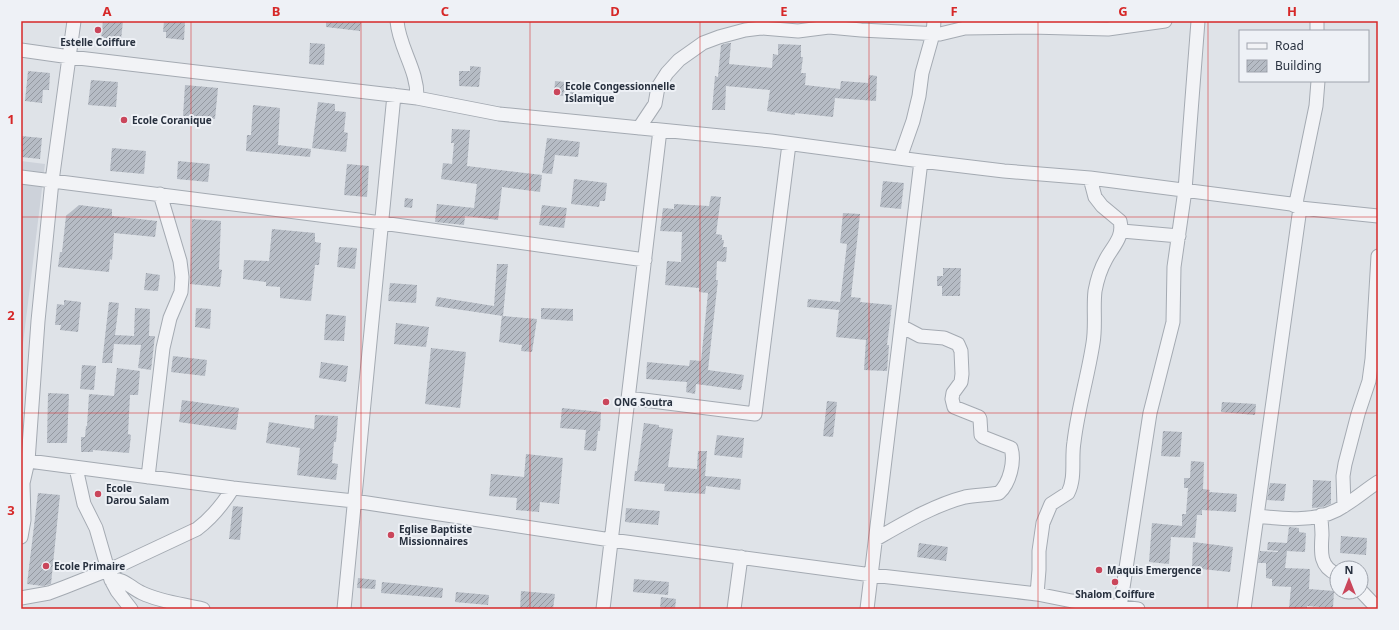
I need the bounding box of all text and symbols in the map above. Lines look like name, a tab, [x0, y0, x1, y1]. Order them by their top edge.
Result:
text: A	[103, 2, 112, 20]
text: B	[272, 2, 280, 20]
text: C	[441, 2, 449, 20]
text: D	[610, 2, 620, 20]
text: E	[780, 2, 788, 20]
text: F	[950, 2, 958, 20]
text: G	[1118, 2, 1128, 20]
text: H	[1287, 2, 1297, 20]
marker: Estelle Coiffure	[93, 25, 103, 35]
legend	[1239, 30, 1369, 82]
place label: Estelle Coiffure	[60, 35, 136, 49]
text: Road	[1275, 37, 1304, 54]
text: Building	[1275, 57, 1322, 74]
place label: Ecole Congessionnelle Islamique	[565, 79, 675, 105]
marker: Ecole Congessionnelle Islamique	[552, 87, 562, 97]
text: 1	[7, 110, 15, 128]
place label: Ecole Coranique	[132, 113, 212, 127]
marker: Ecole Coranique	[119, 115, 129, 125]
text: 2	[7, 306, 15, 324]
place label: ONG Soutra	[614, 395, 673, 409]
marker: ONG Soutra	[601, 397, 611, 407]
place label: Ecole Darou Salam	[106, 481, 169, 507]
marker: Ecole Darou Salam	[93, 489, 103, 499]
text: 3	[7, 501, 15, 519]
place label: Eglise Baptiste Missionnaires	[399, 522, 472, 548]
marker: Eglise Baptiste Missionnaires	[386, 530, 396, 540]
place label: Ecole Primaire	[54, 559, 125, 573]
north arrow	[1329, 560, 1369, 600]
marker: Ecole Primaire	[41, 561, 51, 571]
text: N	[1345, 562, 1353, 577]
place label: Maquis Emergence	[1107, 563, 1201, 577]
marker: Maquis Emergence	[1094, 565, 1104, 575]
marker: Shalom Coiffure	[1110, 577, 1120, 587]
place label: Shalom Coiffure	[1075, 587, 1155, 601]

